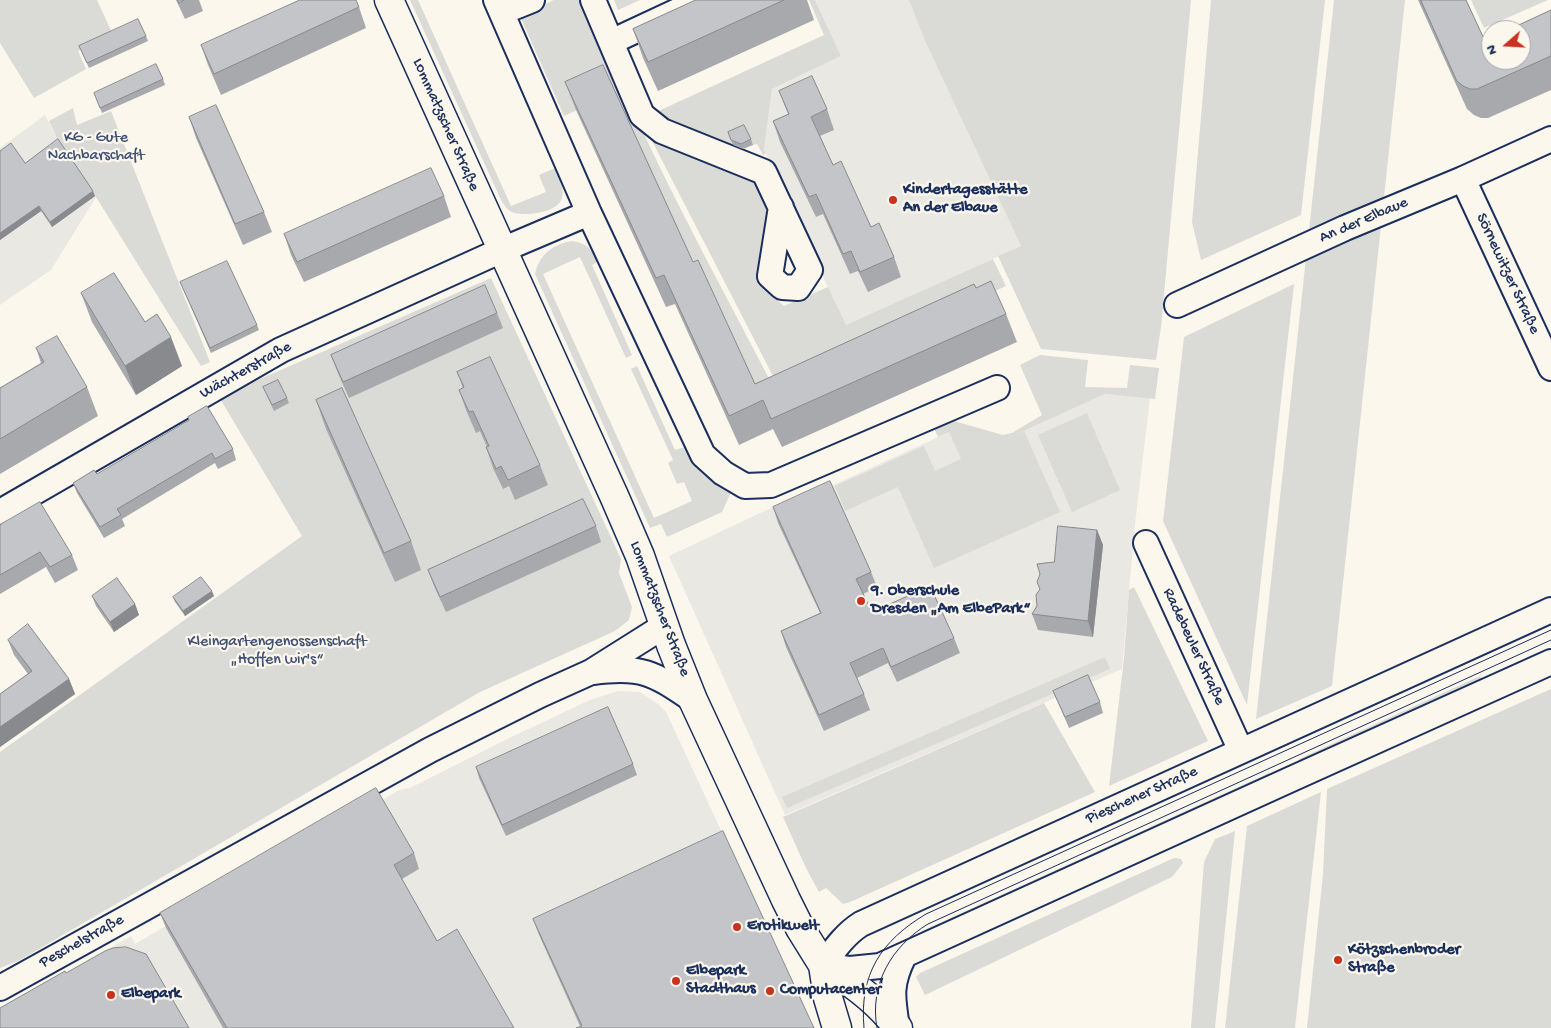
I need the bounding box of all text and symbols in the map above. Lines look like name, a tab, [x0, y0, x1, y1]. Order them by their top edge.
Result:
north arrow	[1481, 20, 1531, 70]
text: N	[1483, 43, 1502, 57]
street label: Lommatzscher Straße	[407, 56, 483, 194]
park label: KG - Gute Nachbarschaft	[48, 129, 144, 167]
place label: Kindertagesstätte An der Elbaue	[903, 181, 1027, 219]
marker: Kindertagesstätte An der Elbaue	[887, 194, 899, 206]
street label: An der Elbaue	[1317, 194, 1411, 248]
street label: Sörnewitzer Straße	[1471, 211, 1543, 337]
street label: Wächterstraße	[197, 338, 295, 404]
street label: Lommatzscher Straße	[624, 539, 694, 679]
place label: 9. Oberschule Dresden „Am ElbePark“	[871, 582, 1031, 620]
street label: Radebeuler Straße	[1157, 585, 1229, 709]
marker: 9. Oberschule Dresden „Am ElbePark“	[855, 595, 867, 607]
park label: Kleingartengenossenschaft „Hoffen wir's“	[188, 633, 366, 671]
street label: Pieschener Straße	[1083, 763, 1201, 829]
street label: Peschelstraße	[36, 911, 128, 973]
place label: Erotikwelt	[747, 917, 819, 937]
marker: Erotikwelt	[731, 921, 743, 933]
place label: Kötzschenbroder Straße	[1348, 941, 1460, 979]
marker: Kötzschenbroder Straße	[1332, 954, 1344, 966]
place label: Elbepark Stadthaus	[686, 962, 756, 1000]
marker: Elbepark Stadthaus	[670, 975, 682, 987]
place label: Computacenter	[780, 981, 881, 1001]
place label: Elbepark	[121, 985, 181, 1005]
marker: Computacenter	[764, 985, 776, 997]
marker: Elbepark	[105, 989, 117, 1001]

